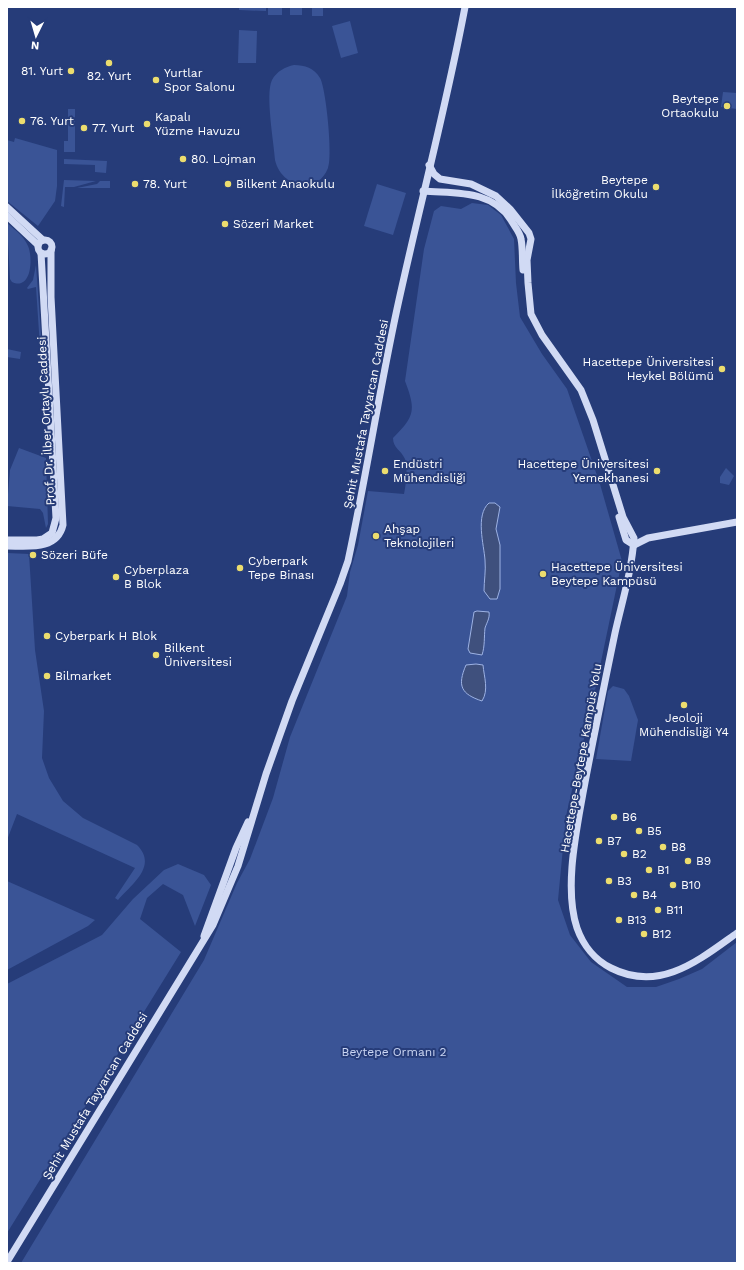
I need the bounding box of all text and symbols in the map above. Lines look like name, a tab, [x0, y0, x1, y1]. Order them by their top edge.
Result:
north arrow	[16, 16, 56, 56]
text: N	[31, 39, 40, 52]
marker: 82. Yurt	[104, 58, 114, 68]
place label: 81. Yurt	[21, 64, 63, 78]
marker: 81. Yurt	[66, 66, 76, 76]
place label: Yurtlar Spor Salonu	[164, 66, 235, 94]
place label: 82. Yurt	[87, 69, 131, 83]
marker: Yurtlar Spor Salonu	[151, 75, 161, 85]
place label: Beytepe Ortaokulu	[661, 92, 719, 120]
marker: Beytepe Ortaokulu	[722, 101, 732, 111]
place label: Kapalı Yüzme Havuzu	[155, 110, 240, 138]
place label: 76. Yurt	[30, 114, 74, 128]
marker: 76. Yurt	[17, 116, 27, 126]
marker: Kapalı Yüzme Havuzu	[142, 119, 152, 129]
place label: 77. Yurt	[92, 121, 134, 135]
marker: 77. Yurt	[79, 123, 89, 133]
place label: 80. Lojman	[191, 152, 256, 166]
marker: 80. Lojman	[178, 154, 188, 164]
place label: Beytepe İlköğretim Okulu	[551, 173, 648, 201]
place label: 78. Yurt	[143, 177, 187, 191]
place label: Bilkent Anaokulu	[236, 177, 335, 191]
marker: 78. Yurt	[130, 179, 140, 189]
marker: Bilkent Anaokulu	[223, 179, 233, 189]
marker: Beytepe İlköğretim Okulu	[651, 182, 661, 192]
place label: Sözeri Market	[233, 217, 313, 231]
marker: Sözeri Market	[220, 219, 230, 229]
street label: Şehit Mustafa Tayyarcan Caddesi	[341, 318, 391, 510]
street label: Prof. Dr. İlber Ortaylı Caddesi	[35, 336, 57, 506]
place label: Hacettepe Üniversitesi Heykel Bölümü	[582, 355, 714, 383]
marker: Hacettepe Üniversitesi Heykel Bölümü	[717, 364, 727, 374]
place label: Endüstri Mühendisliği	[393, 457, 466, 485]
place label: Hacettepe Üniversitesi Yemekhanesi	[517, 457, 649, 485]
marker: Endüstri Mühendisliği	[380, 466, 390, 476]
marker: Hacettepe Üniversitesi Yemekhanesi	[652, 466, 662, 476]
place label: Ahşap Teknolojileri	[384, 522, 454, 550]
marker: Ahşap Teknolojileri	[371, 531, 381, 541]
place label: Sözeri Büfe	[41, 548, 108, 562]
marker: Sözeri Büfe	[28, 550, 38, 560]
place label: Cyberpark Tepe Binası	[248, 554, 314, 582]
place label: Hacettepe Üniversitesi Beytepe Kampüsü	[551, 560, 683, 588]
place label: Cyberplaza B Blok	[124, 563, 189, 591]
marker: Cyberpark Tepe Binası	[235, 563, 245, 573]
marker: Hacettepe Üniversitesi Beytepe Kampüsü	[538, 569, 548, 579]
marker: Cyberplaza B Blok	[111, 572, 121, 582]
place label: Cyberpark H Blok	[55, 629, 157, 643]
marker: Cyberpark H Blok	[42, 631, 52, 641]
place label: Bilkent Üniversitesi	[164, 641, 232, 669]
marker: Bilkent Üniversitesi	[151, 650, 161, 660]
street label: Hacettepe-Beytepe Kampüs Yolu	[557, 662, 605, 854]
place label: Bilmarket	[55, 669, 111, 683]
marker: Bilmarket	[42, 671, 52, 681]
marker: Jeoloji Mühendisliği Y4	[679, 700, 689, 710]
place label: Jeoloji Mühendisliği Y4	[639, 711, 729, 739]
place label: B6	[622, 810, 637, 824]
marker: B6	[609, 812, 619, 822]
place label: B5	[647, 824, 662, 838]
marker: B5	[634, 826, 644, 836]
place label: B7	[607, 834, 622, 848]
marker: B7	[594, 836, 604, 846]
place label: B8	[671, 840, 686, 854]
marker: B8	[658, 842, 668, 852]
place label: B2	[632, 847, 647, 861]
marker: B2	[619, 849, 629, 859]
place label: B9	[696, 854, 711, 868]
marker: B9	[683, 856, 693, 866]
place label: B1	[657, 863, 670, 877]
marker: B1	[644, 865, 654, 875]
place label: B3	[617, 874, 632, 888]
marker: B3	[604, 876, 614, 886]
place label: B10	[681, 878, 701, 892]
marker: B10	[668, 880, 678, 890]
place label: B4	[642, 888, 657, 902]
marker: B4	[629, 890, 639, 900]
place label: B11	[666, 903, 683, 917]
marker: B11	[653, 905, 663, 915]
place label: B13	[627, 913, 647, 927]
marker: B13	[614, 915, 624, 925]
place label: B12	[652, 927, 672, 941]
marker: B12	[639, 929, 649, 939]
street label: Şehit Mustafa Tayyarcan Caddesi	[39, 1010, 151, 1182]
park label: Beytepe Ormanı 2	[342, 1045, 446, 1059]

